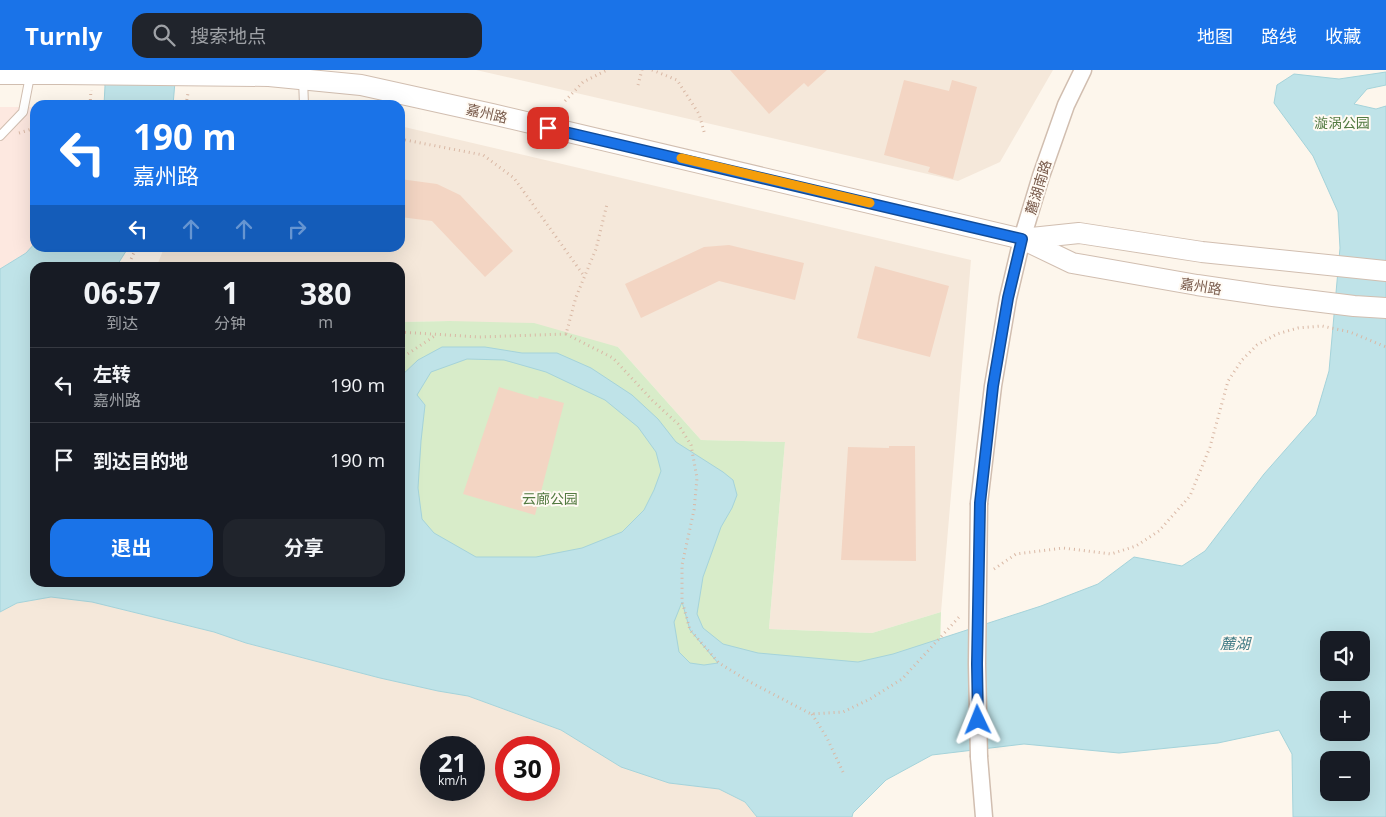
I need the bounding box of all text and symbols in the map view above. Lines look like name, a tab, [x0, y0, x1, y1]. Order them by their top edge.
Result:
search box	[132, 13, 482, 58]
text: Turnly	[25, 19, 102, 52]
icon: search	[150, 21, 178, 49]
text: 搜索地点	[190, 23, 266, 49]
text: 地图	[1197, 24, 1233, 48]
text: 路线	[1261, 24, 1297, 48]
text: 收藏	[1325, 24, 1361, 48]
street label: 嘉州路	[464, 99, 510, 127]
pin	[527, 107, 569, 149]
text: 190 m	[133, 113, 237, 160]
park label: 漩涡公园	[1314, 113, 1370, 132]
icon: arrive	[534, 114, 562, 142]
icon: left	[50, 120, 115, 185]
street label: 麓湖南路	[1021, 157, 1055, 217]
text: 嘉州路	[133, 160, 199, 190]
icon: left	[124, 215, 152, 243]
icon: ahead	[177, 215, 205, 243]
icon: ahead	[230, 215, 258, 243]
icon: right	[283, 215, 311, 243]
text: 06:57	[84, 272, 161, 313]
text: 1	[222, 272, 239, 313]
text: 380	[300, 273, 351, 314]
street label: 嘉州路	[1179, 273, 1223, 299]
text: m	[318, 311, 333, 333]
text: 到达	[106, 312, 138, 334]
text: 分钟	[214, 312, 246, 334]
text: 左转	[93, 361, 131, 387]
icon: left	[50, 371, 78, 399]
text: 190 m	[330, 372, 385, 398]
text: 嘉州路	[93, 389, 141, 411]
icon: arrive	[50, 446, 78, 474]
text: 190 m	[330, 447, 385, 473]
text: 到达目的地	[93, 448, 188, 474]
park label: 云廊公园	[522, 489, 578, 508]
button: 退出	[50, 519, 213, 577]
button: 分享	[223, 519, 385, 577]
map controls	[1320, 631, 1370, 801]
button: sound	[1320, 631, 1370, 681]
water label: 麓湖	[1220, 633, 1252, 653]
button: +	[1320, 691, 1370, 741]
position arrow	[951, 693, 1003, 745]
speed limit sign: 30	[495, 736, 560, 801]
text: 21	[438, 745, 467, 779]
button: −	[1320, 751, 1370, 801]
text: km/h	[438, 772, 467, 789]

